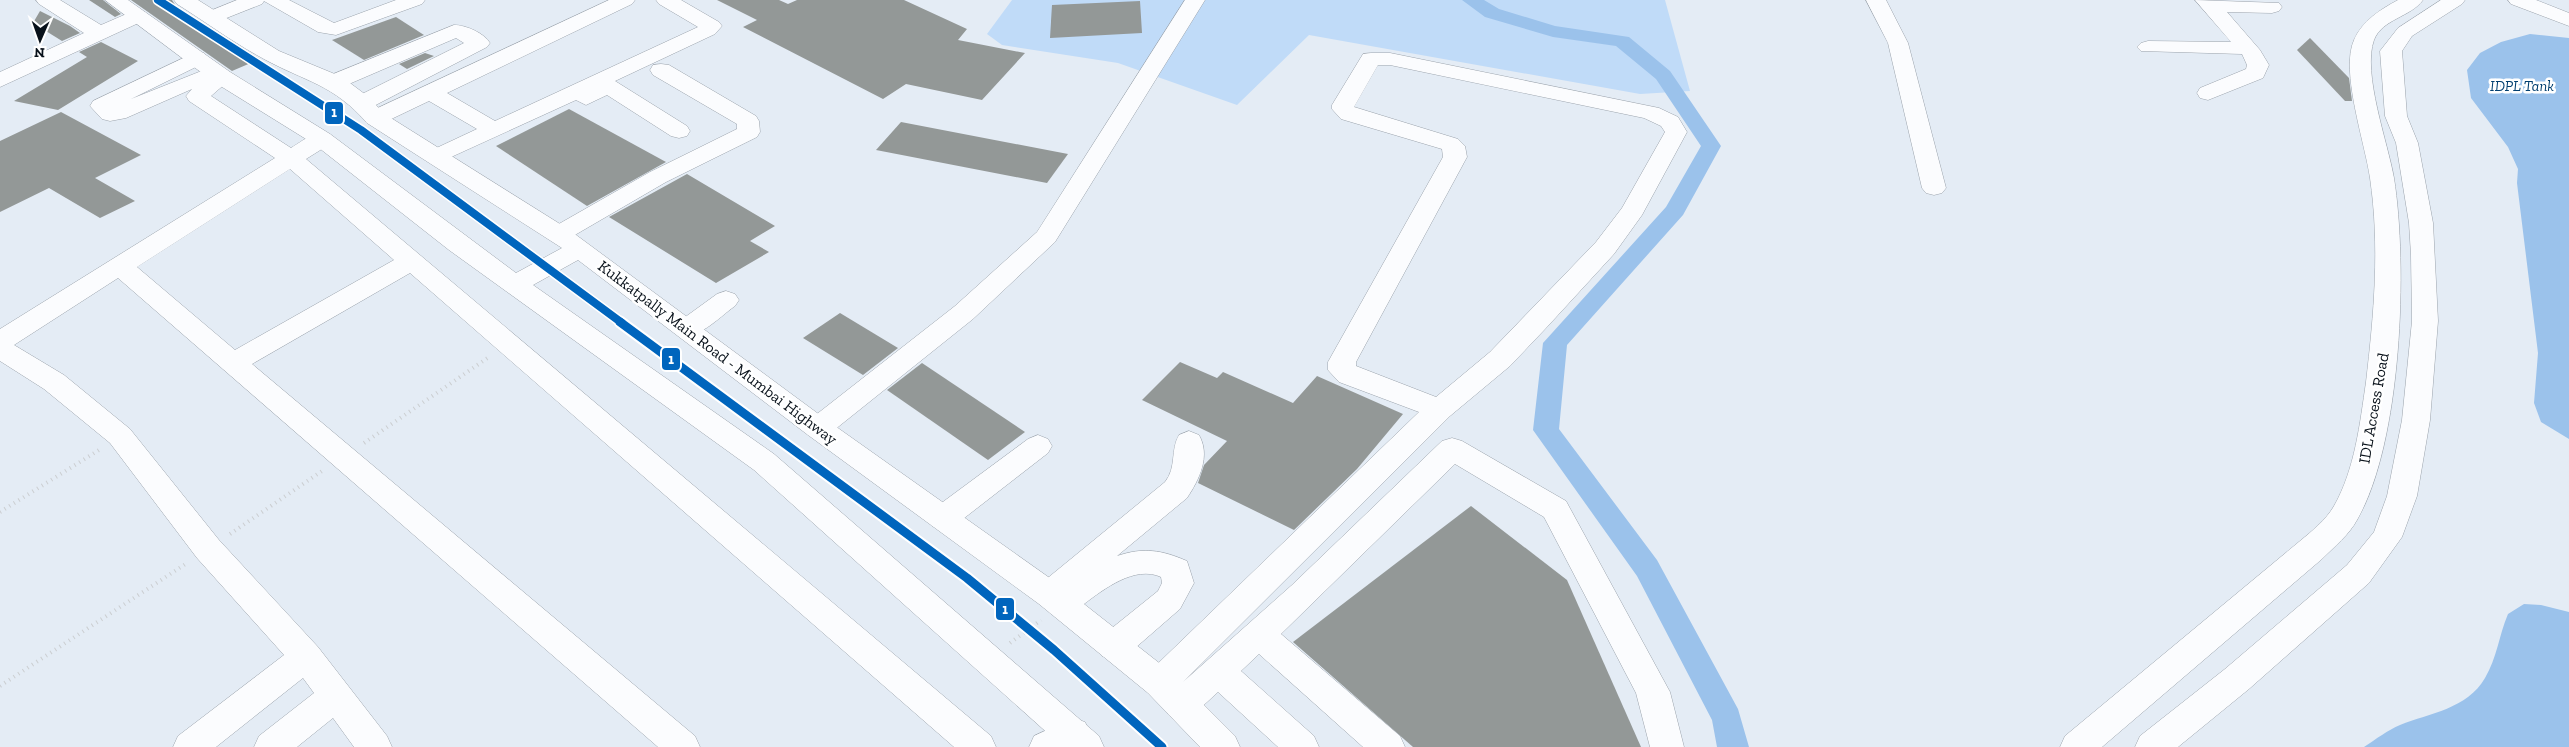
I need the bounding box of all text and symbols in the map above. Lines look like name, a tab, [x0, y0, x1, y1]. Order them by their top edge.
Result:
north arrow	[15, 15, 65, 65]
text: N	[34, 44, 45, 61]
water label: IDPL Tank	[2490, 77, 2554, 95]
line badge: 1	[324, 101, 344, 125]
text: 1	[331, 104, 337, 121]
street label: Kukkatpally Main Road - Mumbai Highway	[594, 256, 842, 449]
line badge: 1	[661, 347, 681, 371]
text: 1	[668, 351, 674, 368]
street label: IDL Access Road	[2354, 351, 2393, 465]
line badge: 1	[995, 597, 1015, 621]
text: 1	[1002, 601, 1008, 618]

